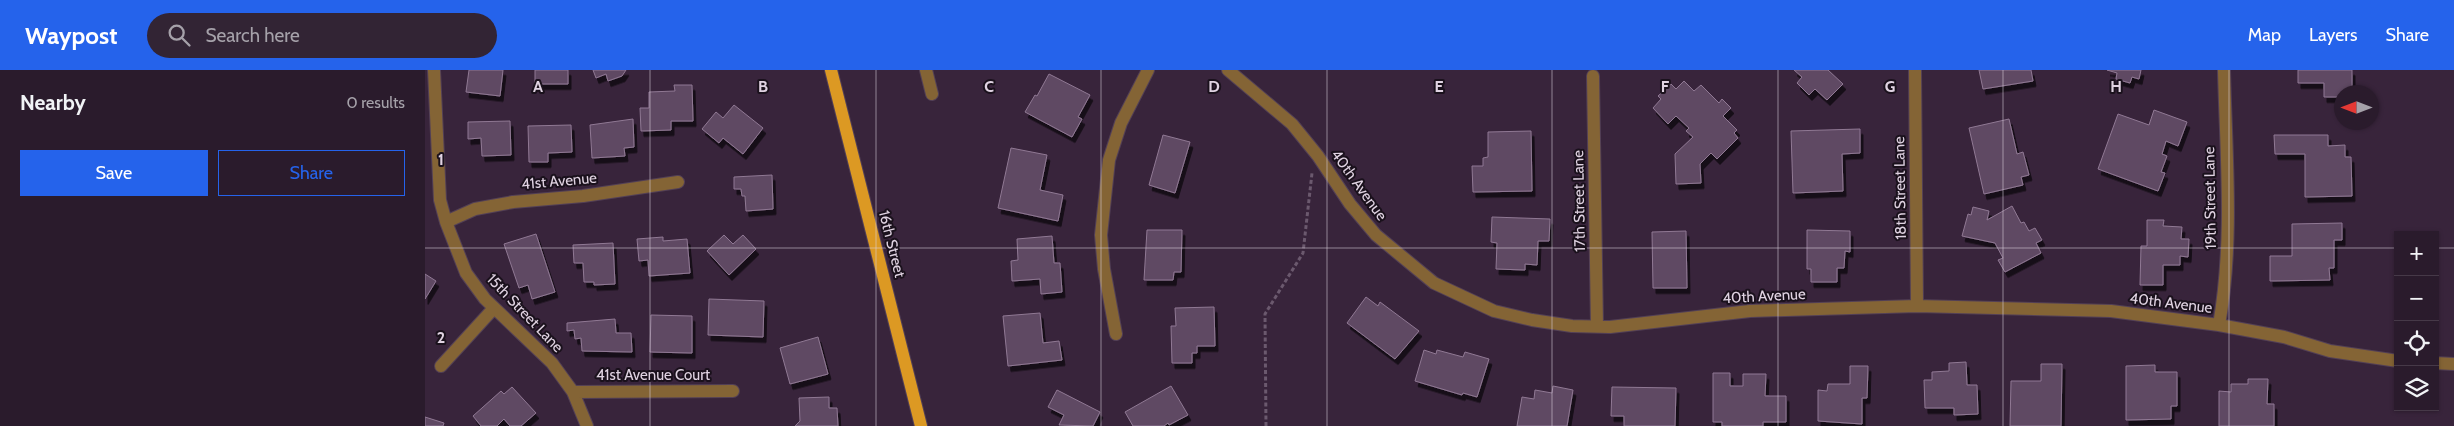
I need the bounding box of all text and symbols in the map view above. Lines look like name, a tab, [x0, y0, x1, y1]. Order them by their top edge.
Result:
search box	[147, 13, 497, 58]
text: Waypost	[25, 21, 117, 50]
icon: search	[165, 21, 193, 49]
text: Search here	[205, 24, 300, 47]
text: Map	[2248, 24, 2281, 46]
text: Layers	[2309, 24, 2358, 46]
text: Share	[2386, 24, 2429, 46]
text: A	[533, 77, 543, 96]
text: B	[758, 77, 768, 96]
text: C	[984, 77, 994, 96]
text: D	[1208, 77, 1220, 96]
text: E	[1434, 77, 1444, 96]
text: F	[1661, 77, 1670, 96]
text: G	[1885, 77, 1895, 96]
text: H	[2110, 77, 2122, 96]
north arrow	[2334, 85, 2379, 130]
text: Nearby	[20, 90, 86, 115]
text: 0 results	[346, 93, 405, 112]
street label: 18th Street Lane	[1890, 136, 1910, 240]
street label: 40th Avenue	[1327, 146, 1391, 224]
street label: 19th Street Lane	[2200, 146, 2220, 249]
button: Save	[20, 150, 208, 196]
button: Share	[218, 150, 405, 196]
text: 1	[438, 150, 444, 169]
street label: 17th Street Lane	[1569, 150, 1589, 252]
street label: 41st Avenue	[520, 169, 598, 193]
street label: 16th Street	[875, 209, 909, 279]
map controls	[2394, 231, 2439, 411]
button: +	[2394, 231, 2439, 276]
street label: 15th Street Lane	[483, 270, 567, 356]
button: −	[2394, 276, 2439, 321]
street label: 40th Avenue	[1722, 285, 1806, 307]
street label: 40th Avenue	[2129, 289, 2214, 317]
button: locate	[2394, 321, 2439, 366]
text: 2	[437, 328, 445, 347]
street label: 41st Avenue Court	[596, 366, 710, 384]
button: layers	[2394, 366, 2439, 411]

